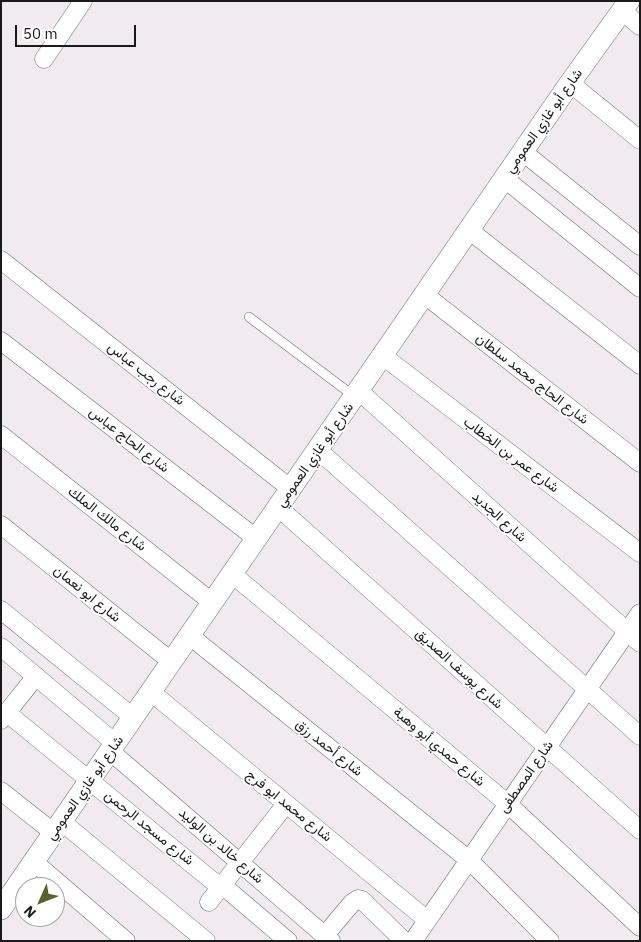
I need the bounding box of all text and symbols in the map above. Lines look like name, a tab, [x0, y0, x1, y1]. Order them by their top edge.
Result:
scale bar	[18, 15, 139, 47]
text: 50 m	[23, 24, 58, 43]
street label: شارع أبو غازي العمومي	[502, 66, 586, 176]
street label: شارع الحاج محمد سلطان	[472, 330, 592, 428]
street label: شارع رجب عباس	[104, 339, 188, 409]
street label: شارع أبو غازي العمومي	[273, 400, 357, 510]
street label: شارع الحاج عباس	[86, 404, 172, 476]
street label: شارع عمر بن الخطاب	[460, 414, 562, 496]
street label: شارع مالك الملك	[64, 483, 150, 555]
street label: شارع الجديد	[468, 488, 530, 546]
street label: شارع ابو نعمان	[50, 562, 124, 626]
street label: شارع يوسف الصديق	[412, 625, 506, 713]
street label: شارع حمدي أبو وهبة	[390, 704, 488, 790]
street label: شارع أحمد رزق	[292, 716, 366, 780]
street label: شارع أبو غازي العمومي	[43, 733, 127, 843]
street label: شارع المصطفى	[495, 738, 557, 816]
street label: شارع محمد ابو فرج	[243, 766, 335, 846]
street label: شارع مسجد الرحمن	[101, 787, 197, 869]
street label: شارع خالد بن الوليد	[175, 805, 267, 887]
north arrow	[15, 877, 65, 927]
text: N	[20, 902, 40, 922]

